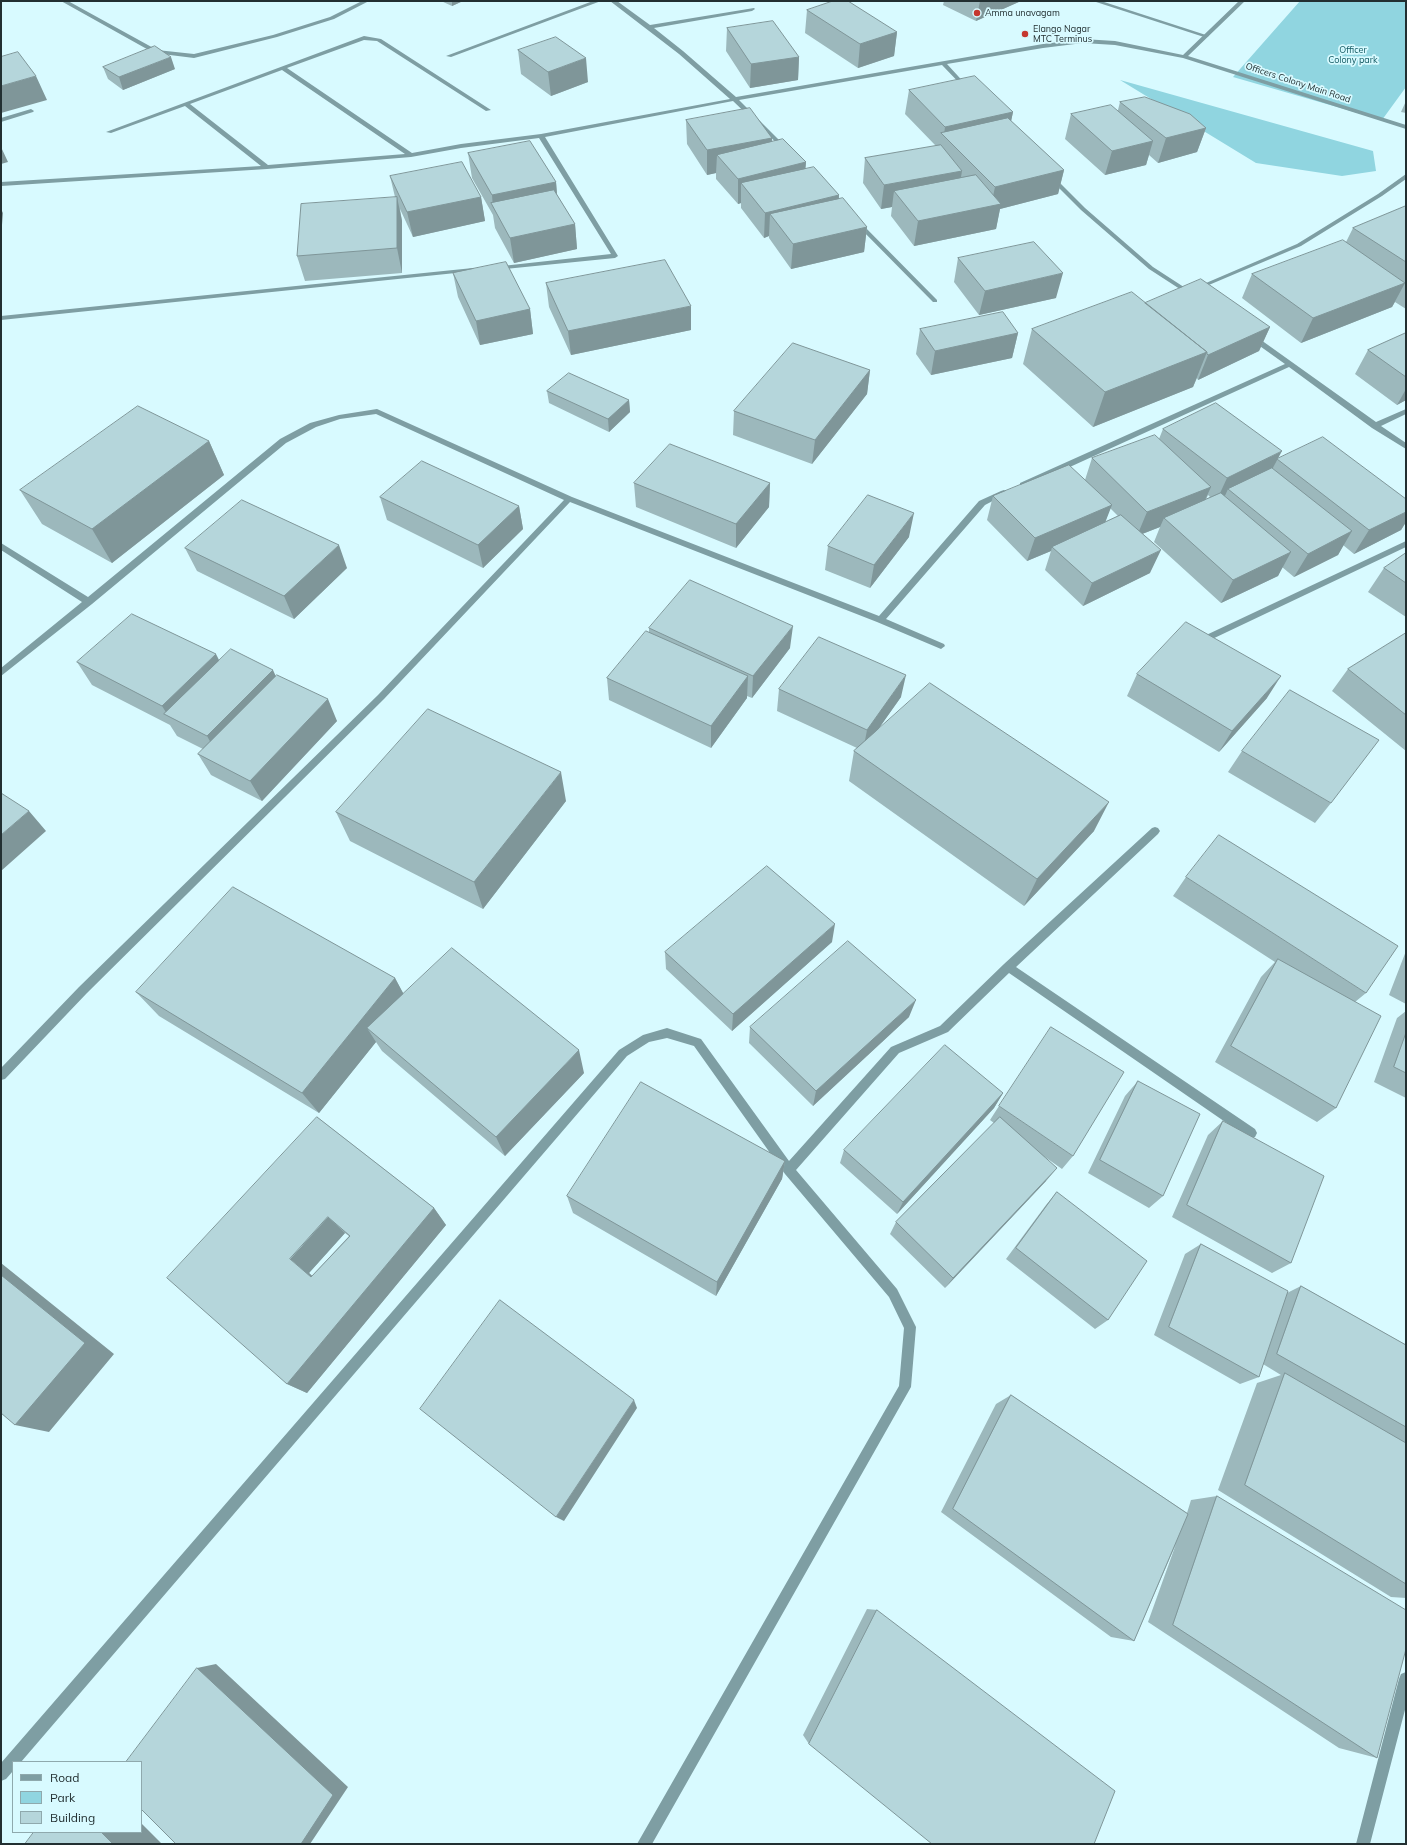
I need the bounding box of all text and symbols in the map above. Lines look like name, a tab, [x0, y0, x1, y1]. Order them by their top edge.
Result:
marker: Amma unavagam	[972, 8, 982, 18]
place label: Amma unavagam	[985, 8, 1060, 18]
place label: Elango Nagar MTC Terminus	[1033, 24, 1092, 45]
marker: Elango Nagar MTC Terminus	[1020, 29, 1030, 39]
park label: Officer Colony park	[1328, 45, 1378, 66]
street label: Officers Colony Main Road	[1244, 61, 1352, 105]
legend	[12, 1761, 142, 1833]
text: Road	[50, 1770, 79, 1785]
text: Park	[50, 1790, 75, 1805]
text: Building	[50, 1810, 95, 1825]

